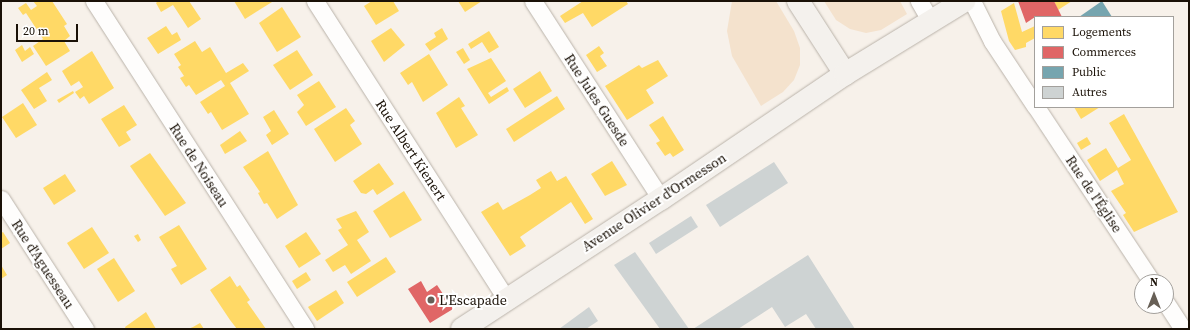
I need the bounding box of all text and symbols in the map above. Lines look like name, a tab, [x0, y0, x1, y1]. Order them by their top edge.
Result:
scale bar	[18, 16, 80, 42]
legend	[1034, 16, 1174, 108]
text: 20 m	[23, 23, 49, 39]
text: Logements	[1072, 24, 1131, 40]
text: Commerces	[1072, 44, 1136, 60]
street label: Rue Jules Guesde	[561, 51, 633, 149]
text: Public	[1072, 64, 1106, 80]
text: Autres	[1072, 84, 1107, 100]
street label: Rue Albert Kienert	[372, 96, 450, 204]
street label: Rue de Noiseau	[166, 120, 232, 210]
street label: Avenue Olivier d'Ormesson	[579, 149, 729, 255]
street label: Rue de l'Église	[1062, 152, 1126, 236]
street label: Rue d'Aguesseau	[8, 216, 78, 312]
north arrow	[1134, 274, 1174, 314]
text: N	[1150, 275, 1158, 290]
place label: L'Escapade	[439, 292, 507, 308]
marker: L'Escapade	[426, 295, 436, 305]

